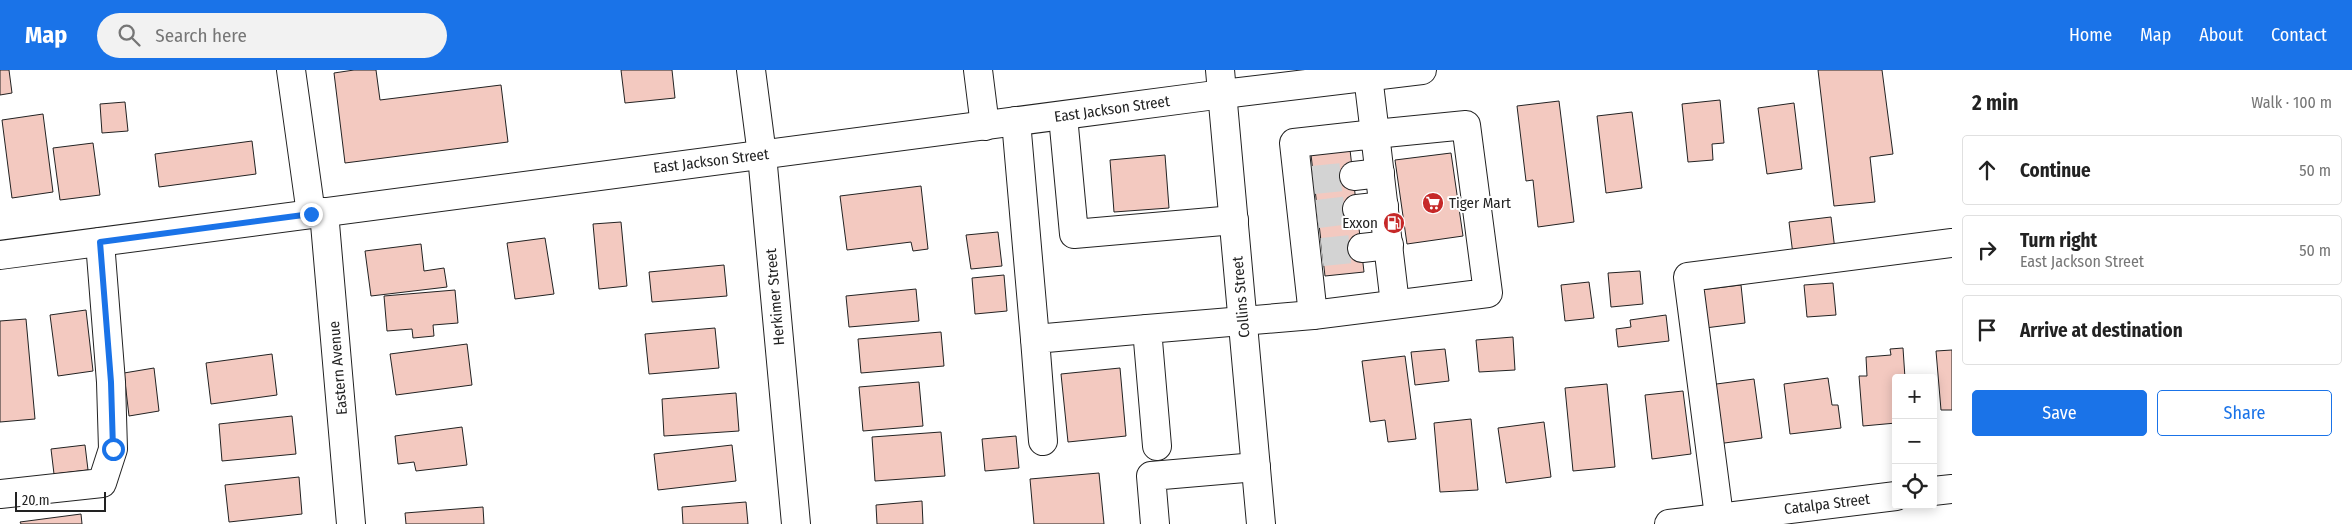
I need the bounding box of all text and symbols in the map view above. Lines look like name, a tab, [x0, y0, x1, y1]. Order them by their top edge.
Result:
search box	[97, 13, 447, 58]
text: Map	[25, 21, 67, 49]
icon: search	[115, 21, 143, 49]
text: Search here	[155, 24, 247, 47]
text: Home	[2069, 24, 2112, 46]
text: Map	[2140, 24, 2171, 46]
text: About	[2199, 24, 2243, 46]
text: Contact	[2271, 24, 2327, 46]
text: 2 min	[1972, 90, 2019, 116]
street label: East Jackson Street	[1053, 92, 1171, 126]
text: Walk · 100 m	[2251, 93, 2332, 112]
street label: East Jackson Street	[652, 145, 770, 177]
icon: ahead	[1973, 156, 2001, 184]
text: Continue	[2020, 159, 2091, 182]
text: 50 m	[2299, 161, 2331, 180]
supermarket icon: Tiger Mart	[1421, 191, 1445, 215]
place label: Tiger Mart	[1449, 194, 1511, 212]
route end	[300, 203, 323, 226]
fuel station icon: Exxon	[1382, 211, 1406, 235]
place label: Exxon	[1342, 214, 1378, 232]
text: Turn right	[2020, 229, 2097, 252]
icon: right	[1973, 236, 2001, 264]
text: 50 m	[2299, 241, 2331, 260]
street label: Herkimer Street	[762, 248, 788, 346]
text: East Jackson Street	[2020, 252, 2144, 271]
street label: Collins Street	[1228, 255, 1254, 338]
icon: arrive	[1973, 316, 2001, 344]
text: Arrive at destination	[2020, 319, 2183, 342]
street label: Eastern Avenue	[325, 320, 351, 416]
map controls	[1892, 374, 1937, 509]
button: +	[1892, 374, 1937, 419]
button: Save	[1972, 390, 2147, 436]
button: Share	[2157, 390, 2332, 436]
button: −	[1892, 419, 1937, 464]
route start	[102, 438, 125, 461]
button: locate	[1892, 464, 1937, 509]
scale bar	[15, 489, 106, 512]
street label: Catalpa Street	[1783, 490, 1871, 518]
text: 20 m	[22, 492, 50, 509]

